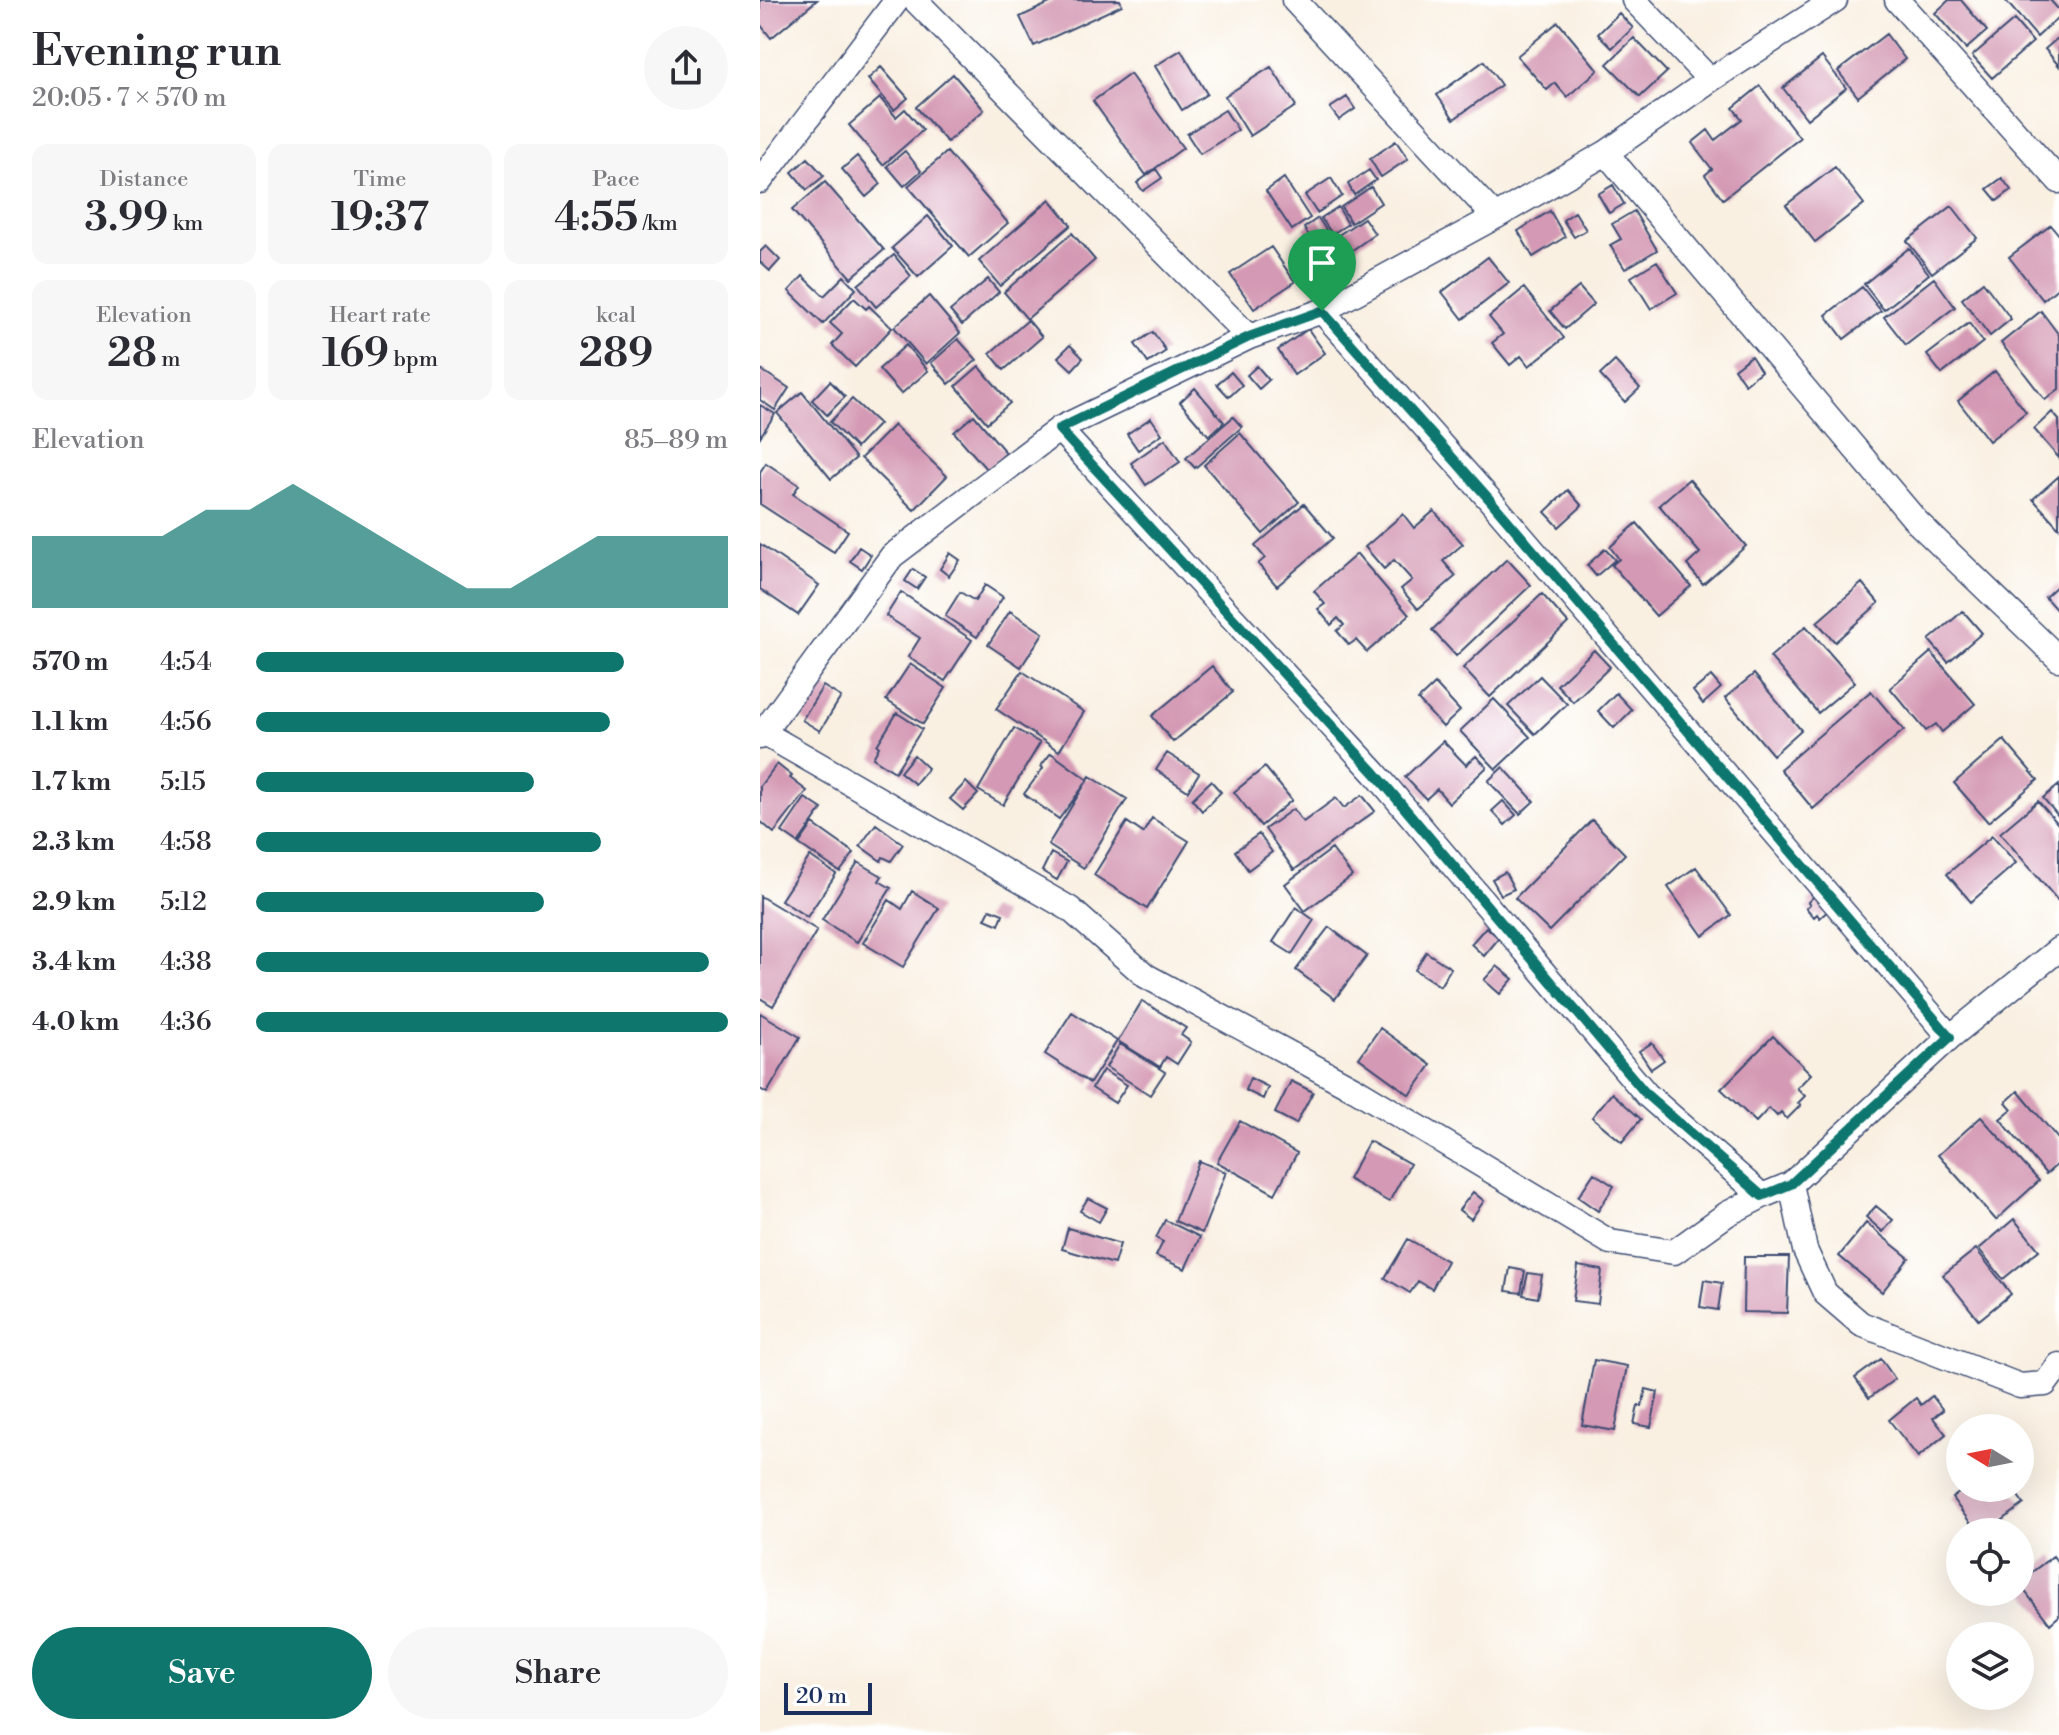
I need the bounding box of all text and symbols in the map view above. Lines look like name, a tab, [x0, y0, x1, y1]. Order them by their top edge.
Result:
text: Evening run	[32, 24, 281, 79]
button: share	[644, 26, 728, 110]
text: 20:05 · 7 × 570 m	[32, 82, 227, 114]
text: Distance	[100, 166, 188, 193]
text: Time	[354, 166, 406, 193]
text: Pace	[592, 166, 640, 193]
text: 3.99	[85, 193, 168, 243]
text: 19:37	[331, 193, 429, 243]
text: 4:55	[554, 193, 638, 243]
text: km	[168, 210, 203, 237]
text: /km	[638, 210, 678, 237]
pin	[1288, 229, 1356, 311]
icon: arrive	[1300, 241, 1344, 285]
text: Elevation	[96, 302, 192, 329]
text: Heart rate	[329, 302, 431, 329]
text: kcal	[596, 302, 636, 329]
text: 28	[107, 329, 157, 379]
text: 169	[322, 329, 389, 379]
text: 289	[579, 329, 653, 379]
text: m	[157, 346, 181, 373]
text: bpm	[389, 346, 438, 373]
text: Elevation	[32, 424, 145, 456]
text: 85–89 m	[624, 424, 728, 456]
text: 570 m	[32, 646, 109, 678]
text: 4:54	[160, 646, 212, 678]
text: 1.1 km	[32, 706, 108, 738]
text: 4:56	[160, 706, 211, 738]
text: 1.7 km	[32, 766, 111, 798]
text: 5:15	[160, 766, 206, 798]
text: 2.3 km	[32, 826, 115, 858]
text: 4:58	[160, 826, 212, 858]
text: 2.9 km	[32, 886, 116, 918]
text: 5:12	[160, 886, 207, 918]
text: 3.4 km	[32, 946, 116, 978]
text: 4:38	[160, 946, 212, 978]
text: 4.0 km	[32, 1006, 119, 1038]
text: 4:36	[160, 1006, 211, 1038]
north arrow	[1946, 1414, 2034, 1502]
map controls	[1946, 1414, 2034, 1710]
button: locate	[1946, 1518, 2034, 1606]
button: layers	[1946, 1622, 2034, 1710]
button: Save	[32, 1627, 372, 1719]
button: Share	[388, 1627, 728, 1719]
scale bar	[784, 1679, 872, 1715]
text: 20 m	[796, 1683, 847, 1710]

